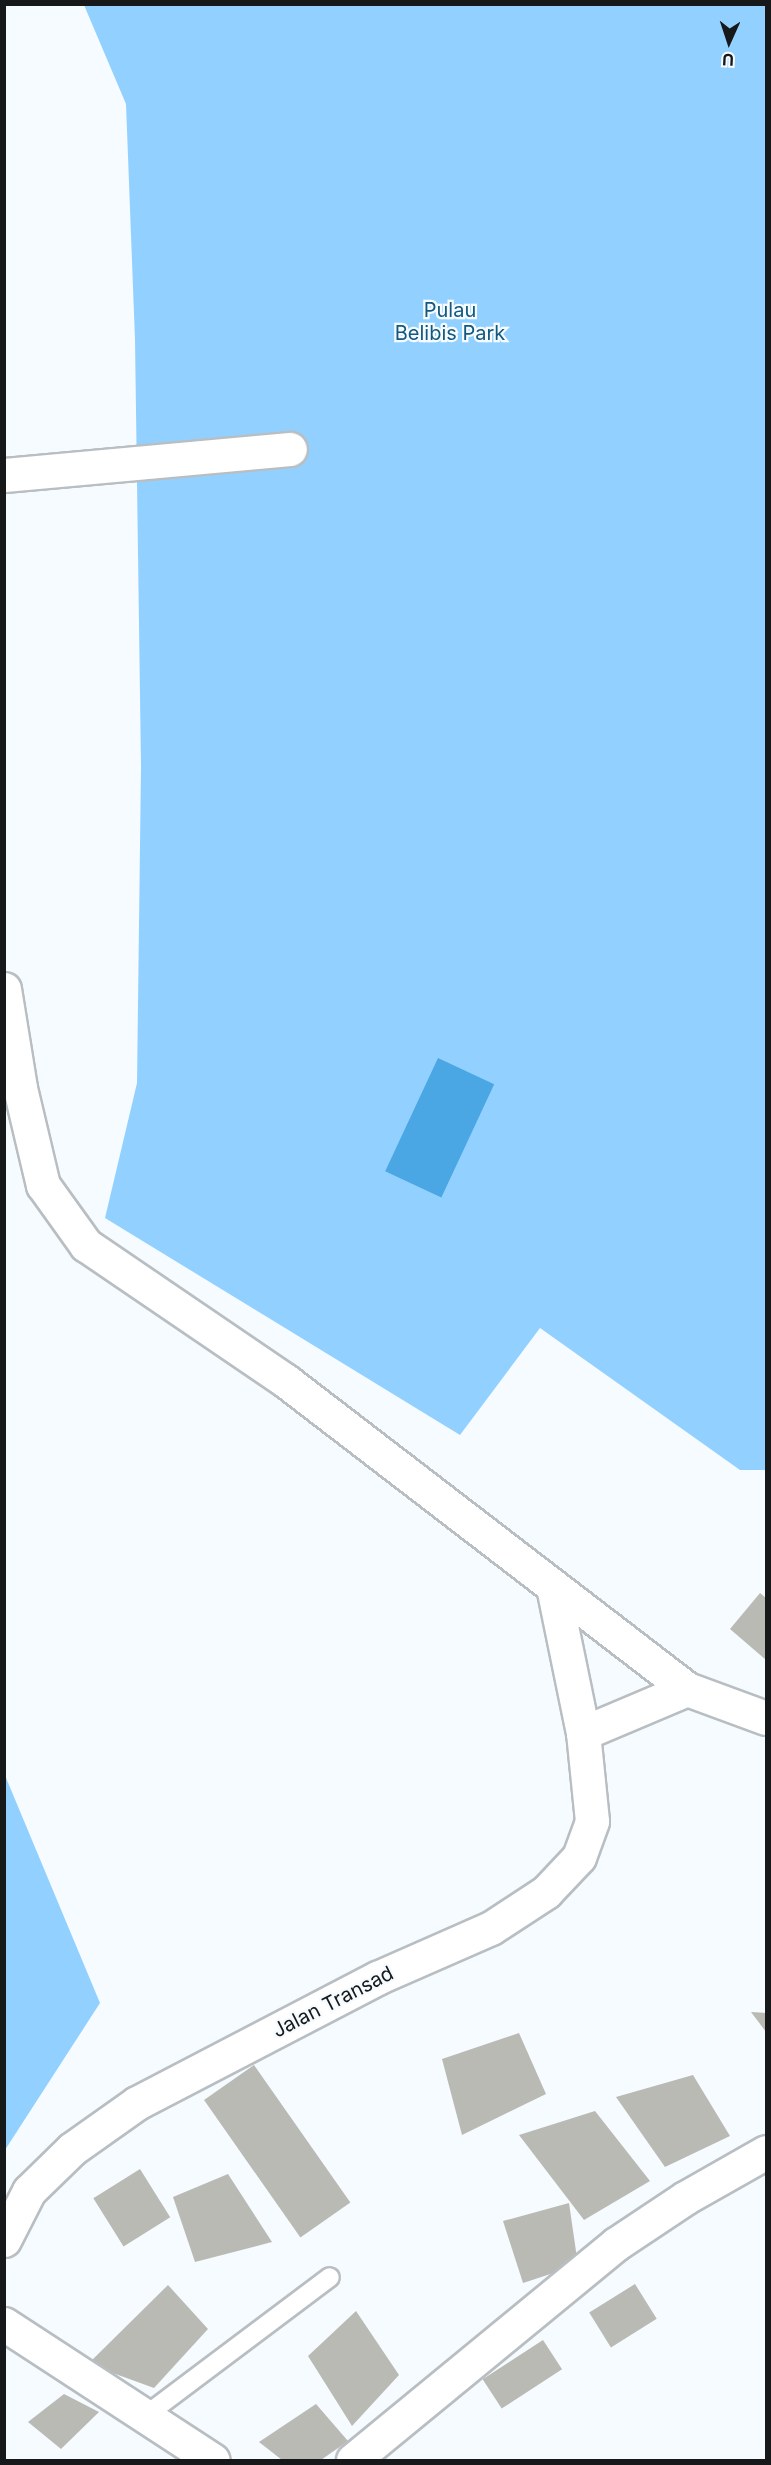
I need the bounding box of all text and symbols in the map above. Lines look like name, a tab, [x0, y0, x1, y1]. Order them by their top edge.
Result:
north arrow	[699, 12, 759, 72]
text: U	[722, 50, 734, 70]
park label: Pulau Belibis Park	[395, 298, 505, 345]
street label: Jalan Transad	[269, 1961, 397, 2043]

